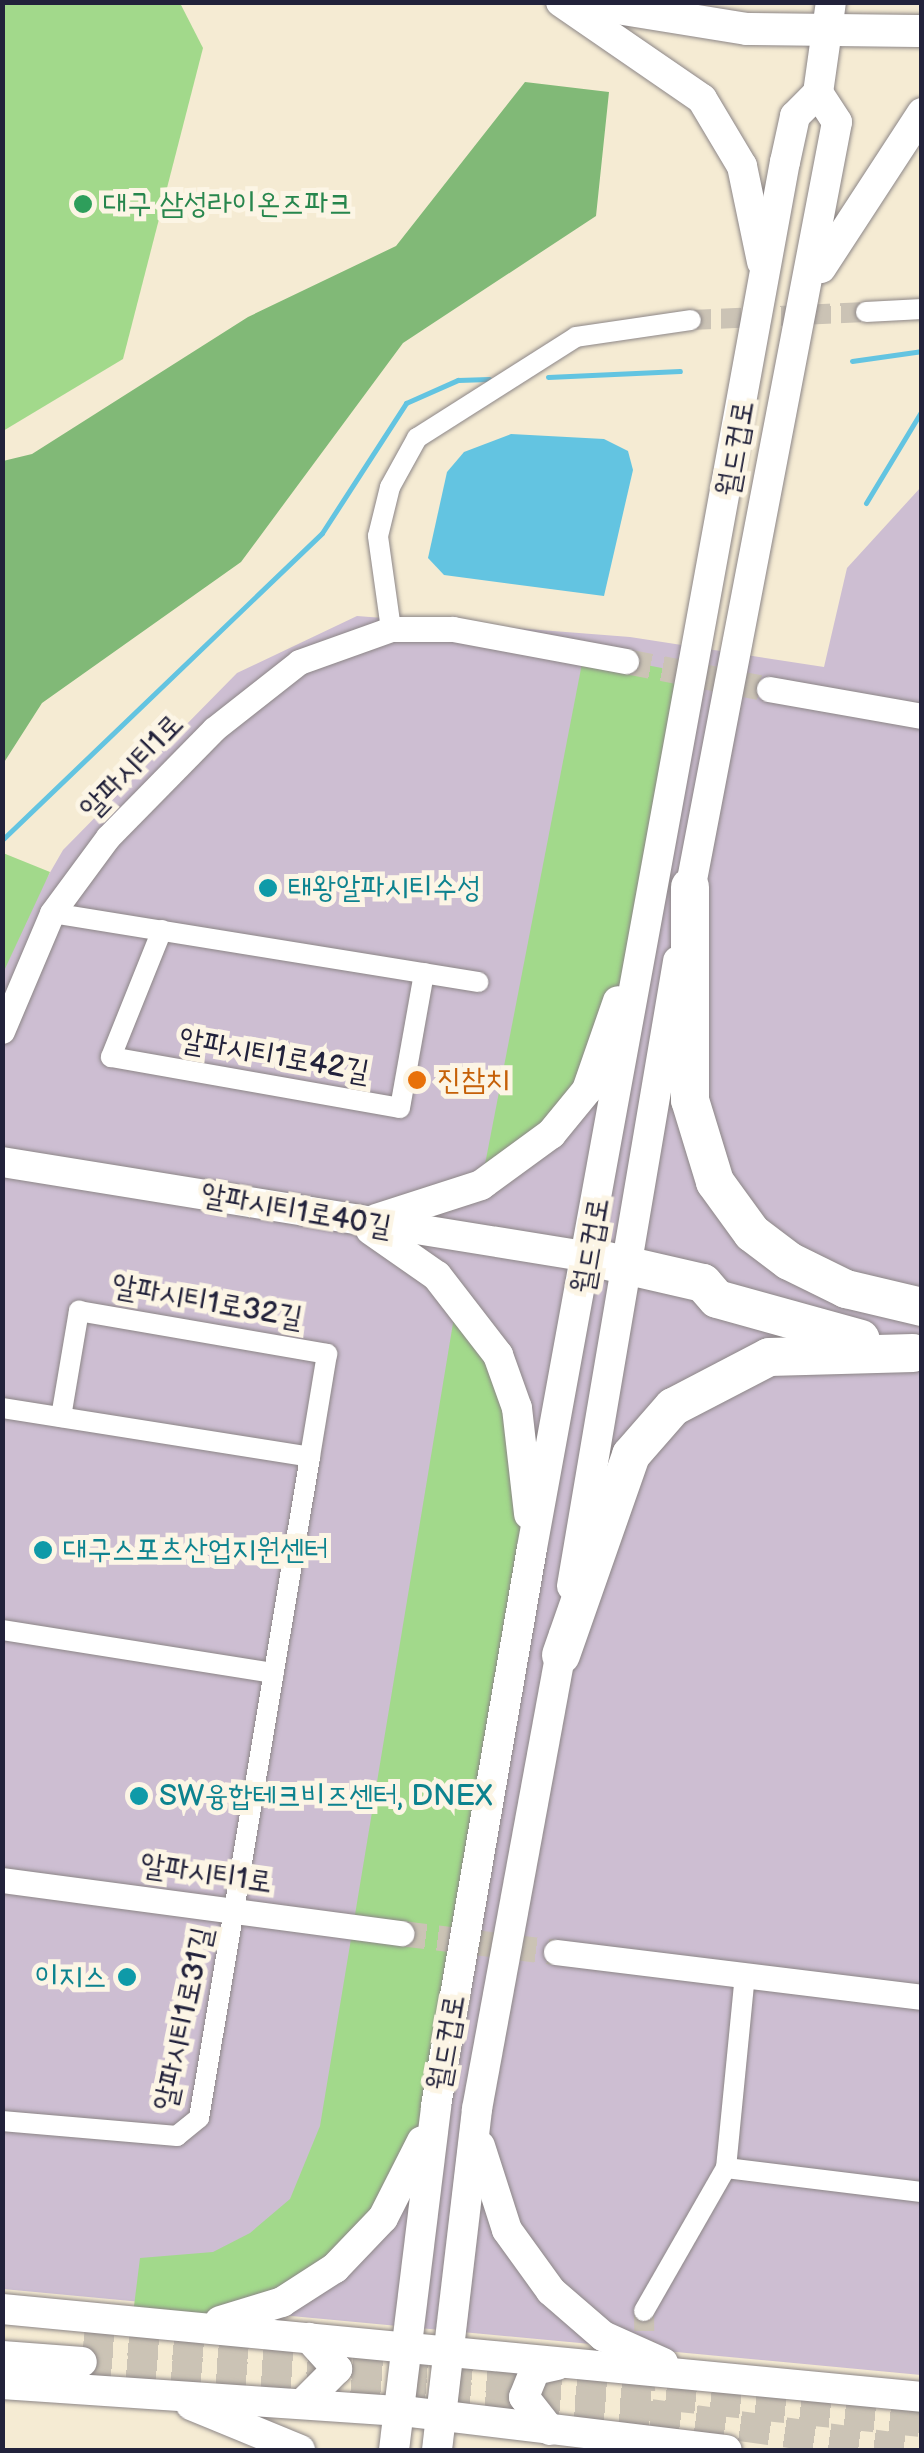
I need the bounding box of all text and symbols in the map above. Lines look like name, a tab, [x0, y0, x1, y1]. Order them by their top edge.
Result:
place label: 대구 삼성라이온즈파크	[103, 186, 353, 222]
marker: 대구 삼성라이온즈파크	[72, 193, 94, 215]
street label: 월드컵로	[710, 398, 762, 500]
street label: 알파시티1로	[73, 707, 191, 827]
place label: 태왕알파시티수성	[288, 870, 481, 906]
marker: 태왕알파시티수성	[257, 877, 279, 899]
street label: 알파시티1로42길	[176, 1022, 372, 1090]
place label: 진참치	[437, 1062, 509, 1098]
marker: 진참치	[406, 1069, 428, 1091]
street label: 알파시티1로40길	[198, 1177, 394, 1245]
street label: 월드컵로	[565, 1195, 617, 1297]
street label: 알파시티1로32길	[109, 1268, 305, 1336]
place label: 대구스포츠산업지원센터	[63, 1532, 329, 1568]
marker: 대구스포츠산업지원센터	[32, 1539, 54, 1561]
place label: SW융합테크비즈센터, DNEX	[159, 1778, 492, 1814]
marker: SW융합테크비즈센터, DNEX	[128, 1785, 150, 1807]
street label: 알파시티1로	[138, 1847, 274, 1901]
street label: 알파시티1로31길	[147, 1924, 221, 2114]
place label: 이지스	[35, 1959, 107, 1995]
marker: 이지스	[116, 1966, 138, 1988]
street label: 월드컵로	[421, 1992, 473, 2094]

